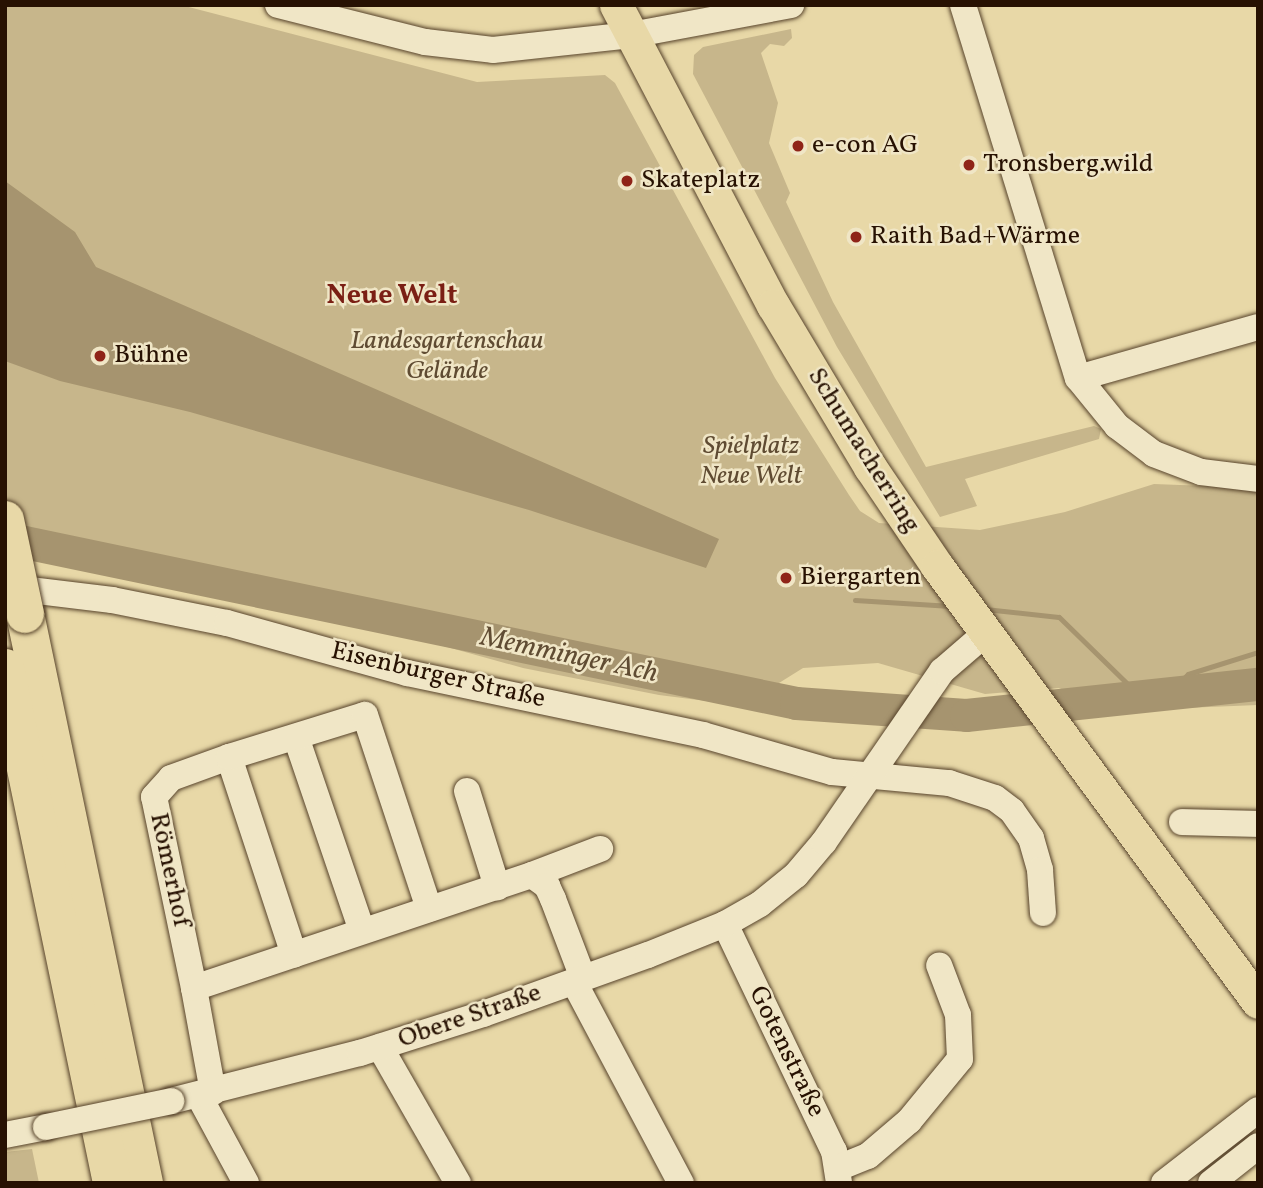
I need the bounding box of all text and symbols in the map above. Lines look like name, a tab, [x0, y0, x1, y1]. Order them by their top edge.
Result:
place label: e-con AG	[812, 130, 918, 162]
marker: e-con AG	[790, 138, 806, 154]
place label: Tronsberg.wild	[983, 149, 1153, 181]
marker: Tronsberg.wild	[961, 157, 977, 173]
place label: Skateplatz	[641, 165, 760, 197]
marker: Skateplatz	[619, 173, 635, 189]
place label: Raith Bad+Wärme	[870, 221, 1080, 253]
marker: Raith Bad+Wärme	[848, 229, 864, 245]
district label: Neue Welt	[326, 279, 458, 313]
park label: Landesgartenschau Gelände	[350, 326, 544, 388]
place label: Bühne	[114, 340, 188, 372]
marker: Bühne	[92, 348, 108, 364]
street label: Schumacherring	[800, 363, 926, 539]
park label: Spielplatz Neue Welt	[700, 431, 802, 492]
place label: Biergarten	[800, 562, 921, 594]
marker: Biergarten	[778, 570, 794, 586]
water label: Memminger Ach	[478, 621, 660, 691]
street label: Eisenburger Straße	[328, 636, 548, 716]
street label: Römerhof	[142, 810, 196, 930]
street label: Obere Straße	[394, 978, 546, 1056]
street label: Gotenstraße	[741, 982, 831, 1122]

